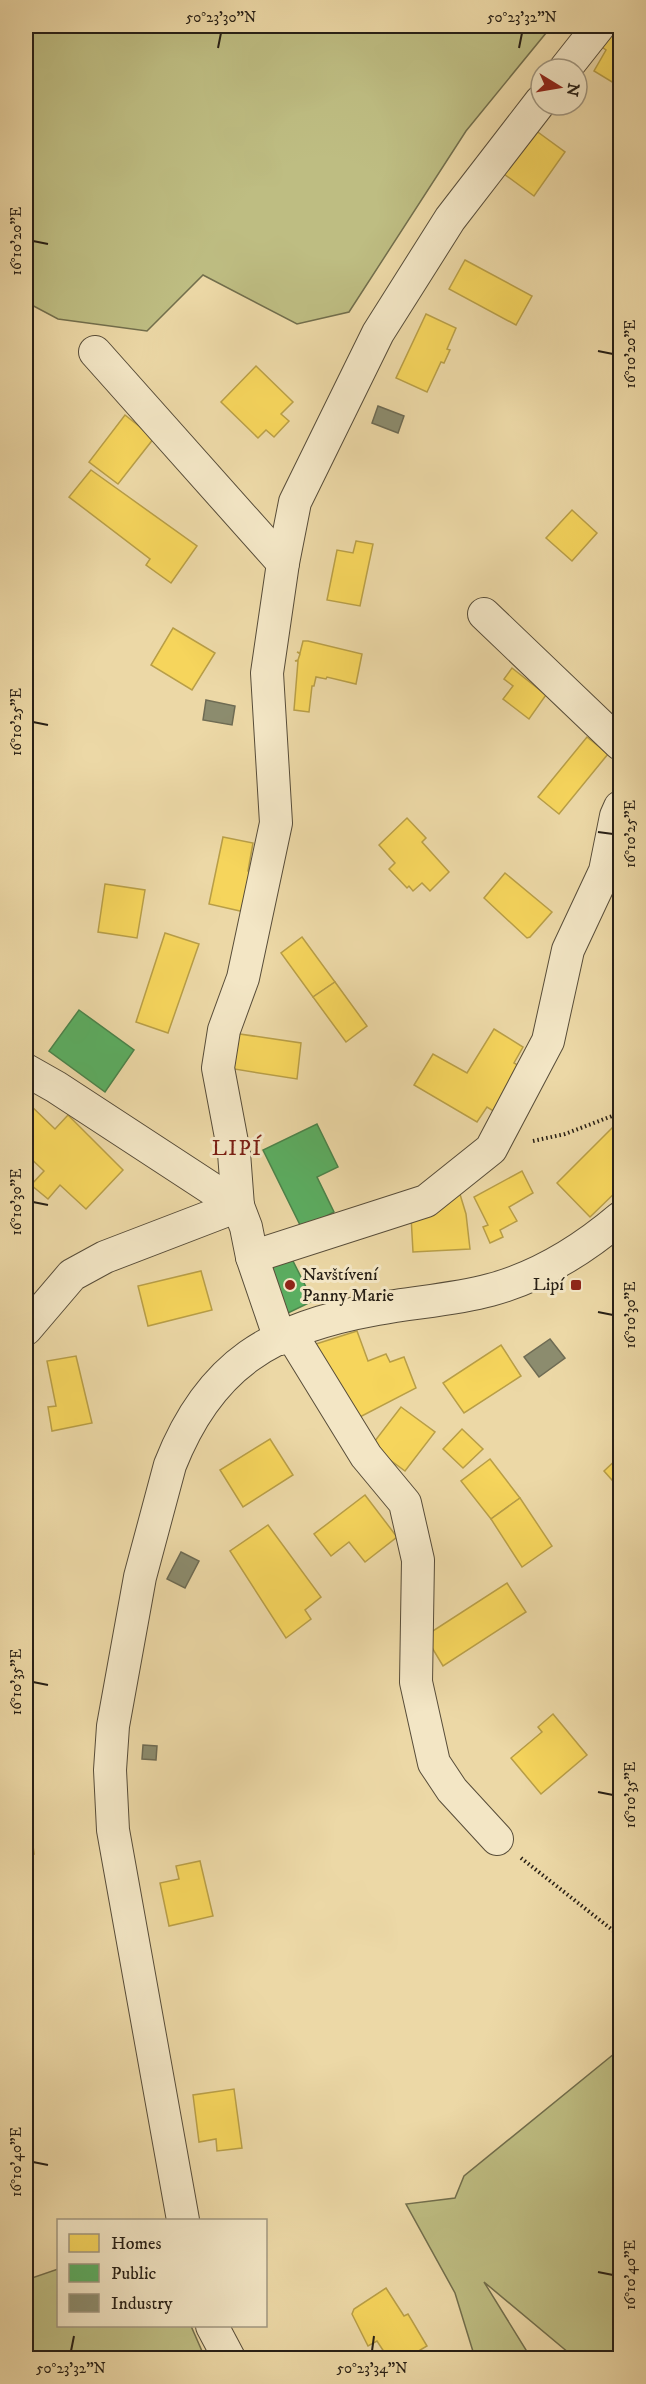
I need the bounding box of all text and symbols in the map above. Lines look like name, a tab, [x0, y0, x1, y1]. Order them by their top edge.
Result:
text: 50°23'30"N	[186, 8, 256, 27]
text: 50°23'32"N	[487, 8, 557, 27]
north arrow	[529, 57, 589, 117]
text: N	[562, 81, 584, 98]
text: 16°10'20"E	[7, 206, 26, 275]
text: 16°10'20"E	[621, 319, 640, 388]
text: 16°10'25"E	[7, 688, 26, 756]
text: 16°10'25"E	[621, 800, 640, 868]
district label: LIPÍ	[212, 1134, 262, 1162]
text: 16°10'30"E	[7, 1168, 26, 1236]
place label: Navštívení Panny Marie	[302, 1264, 394, 1307]
place label: Lipí	[533, 1274, 565, 1296]
marker: Navštívení Panny Marie	[283, 1278, 297, 1292]
marker: Lipí	[569, 1278, 583, 1292]
text: 16°10'30"E	[621, 1281, 640, 1349]
text: 16°10'35"E	[7, 1648, 26, 1715]
text: 16°10'35"E	[621, 1761, 640, 1828]
text: 16°10'40"E	[7, 2127, 26, 2197]
legend	[57, 2219, 267, 2327]
text: Homes	[111, 2233, 162, 2255]
text: 16°10'40"E	[621, 2240, 640, 2310]
text: Public	[111, 2263, 157, 2285]
text: Industry	[111, 2293, 173, 2315]
text: 50°23'32"N	[36, 2359, 106, 2378]
text: 50°23'34"N	[336, 2359, 408, 2378]

